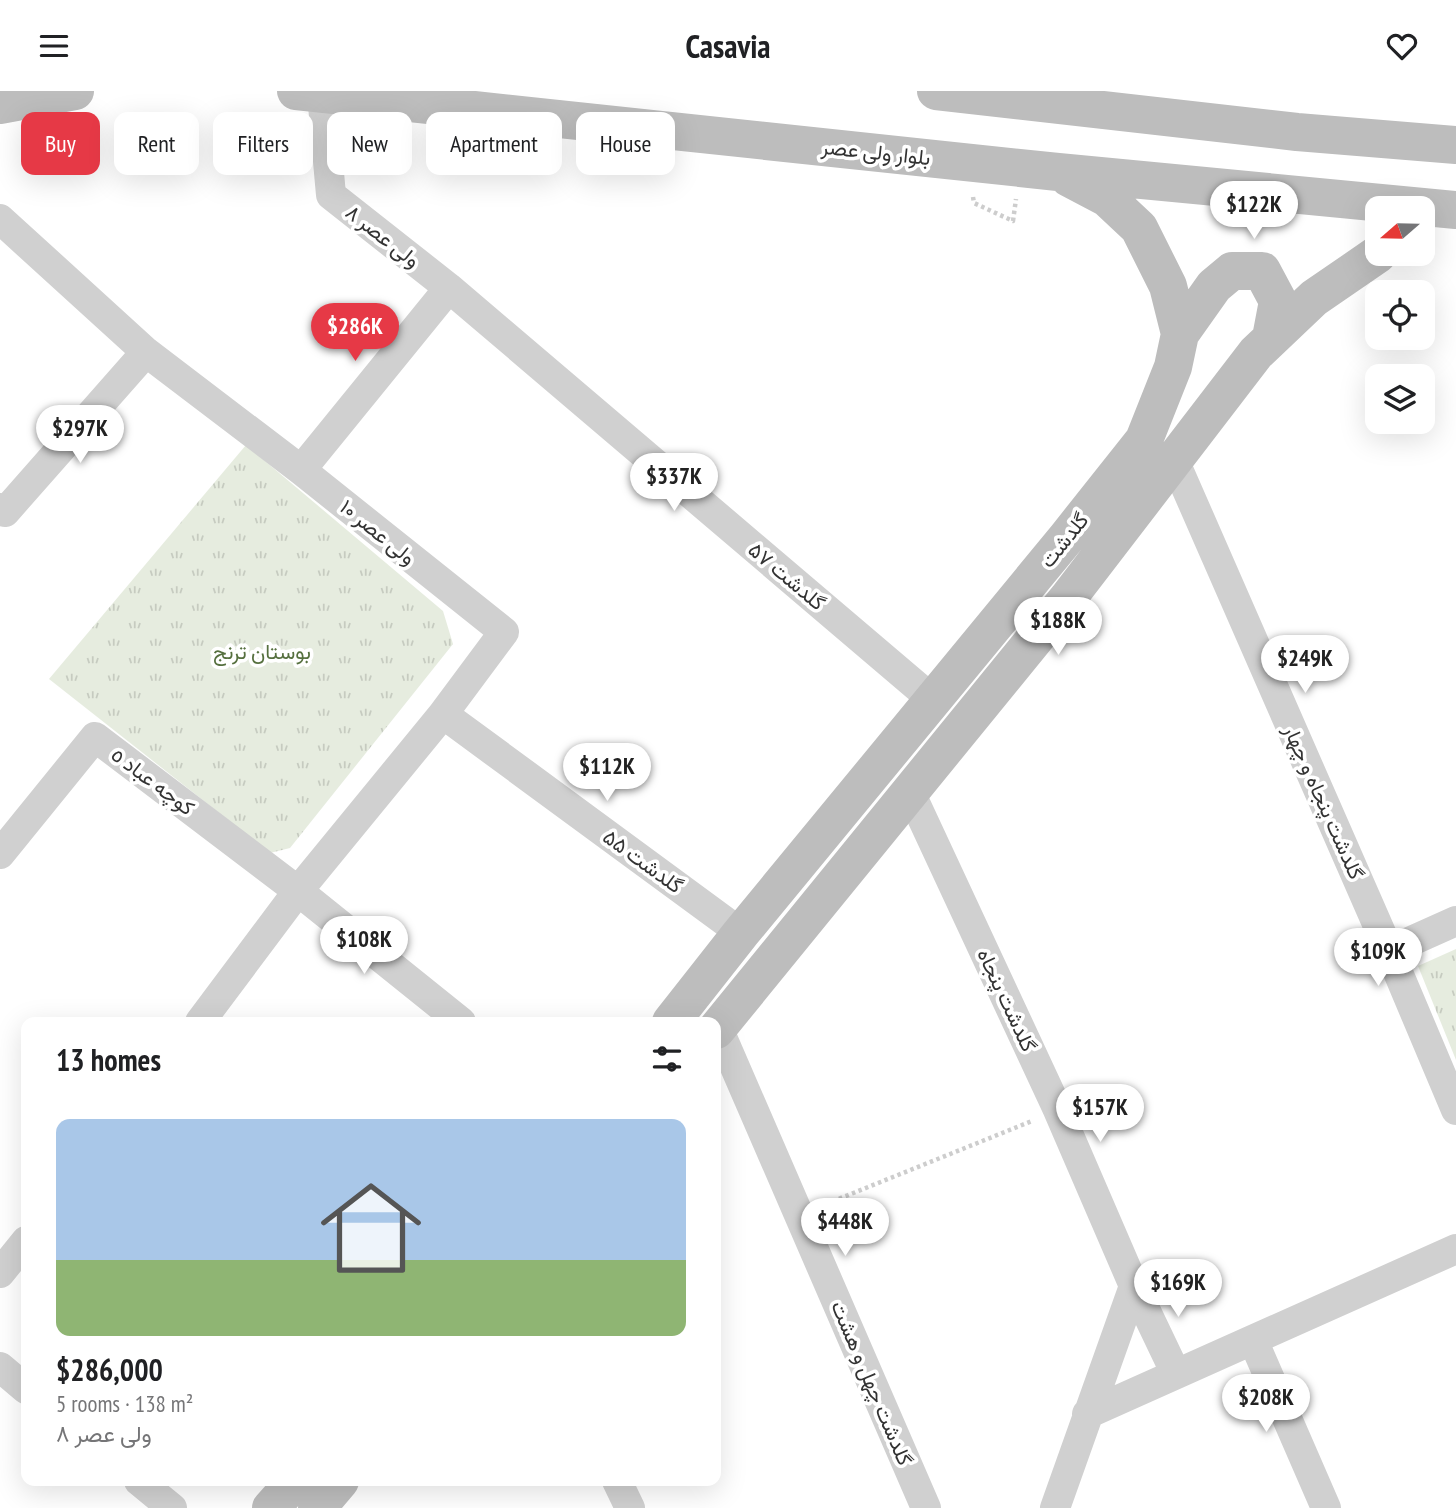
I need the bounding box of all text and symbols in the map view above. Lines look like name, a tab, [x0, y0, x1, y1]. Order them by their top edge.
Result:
text: Casavia	[685, 25, 771, 67]
icon: menu	[35, 27, 73, 65]
icon: heart	[1383, 27, 1421, 65]
chip: Buy	[21, 112, 100, 175]
chip: Rent	[114, 112, 199, 175]
chip: Filters	[213, 112, 313, 175]
chip: New	[327, 112, 412, 175]
chip: Apartment	[426, 112, 562, 175]
chip: House	[576, 112, 675, 175]
street label: بلوار ولی عصر	[819, 133, 932, 171]
pin: $122K	[1205, 181, 1303, 241]
text: $122K	[1226, 189, 1282, 218]
north arrow	[1365, 196, 1435, 266]
map controls	[1365, 196, 1435, 434]
street label: ولی عصر ۸	[340, 198, 426, 274]
button: locate	[1365, 280, 1435, 350]
pin: $286K	[306, 303, 404, 363]
text: $286K	[327, 311, 383, 340]
button: layers	[1365, 364, 1435, 434]
pin: $297K	[31, 405, 129, 465]
text: $297K	[52, 413, 108, 442]
pin: $337K	[625, 453, 723, 513]
text: $337K	[646, 461, 702, 490]
street label: ولی عصر ۱۰	[335, 493, 421, 571]
street label: گلدشت	[1034, 507, 1094, 573]
street label: گلدشت ۵۷	[743, 536, 831, 616]
pin: $188K	[1009, 597, 1107, 657]
text: $188K	[1030, 605, 1086, 634]
pin: $249K	[1256, 635, 1354, 695]
park label: بوستان ترنج	[213, 638, 311, 666]
text: $249K	[1277, 643, 1333, 672]
street label: گلدشت پنجاه و چهار	[1277, 720, 1370, 884]
street label: كوچه عباد ٥	[105, 741, 200, 822]
pin: $112K	[558, 743, 656, 803]
text: $112K	[579, 751, 635, 780]
street label: گلدشت ۵۵	[598, 823, 688, 899]
pin: $108K	[315, 917, 413, 976]
text: $108K	[336, 924, 392, 953]
pin: $109K	[1329, 929, 1427, 988]
text: $109K	[1350, 936, 1406, 965]
street label: گلدشت پنجاه	[970, 944, 1043, 1056]
text: 13 homes	[56, 1040, 161, 1079]
icon: filters	[648, 1040, 686, 1078]
pin: $157K	[1051, 1084, 1149, 1144]
text: $157K	[1072, 1092, 1128, 1121]
icon: home	[308, 1165, 434, 1291]
pin: $448K	[796, 1199, 894, 1258]
text: $448K	[817, 1206, 873, 1235]
pin: $169K	[1129, 1259, 1227, 1319]
text: $169K	[1150, 1267, 1206, 1296]
street label: گلدشت چهل و هشت	[824, 1297, 919, 1470]
text: $286,000	[56, 1350, 163, 1389]
pin: $208K	[1217, 1375, 1315, 1434]
text: $208K	[1238, 1382, 1294, 1411]
text: 5 rooms · 138 m²	[56, 1389, 193, 1418]
text: ولی عصر ۸	[56, 1419, 152, 1448]

